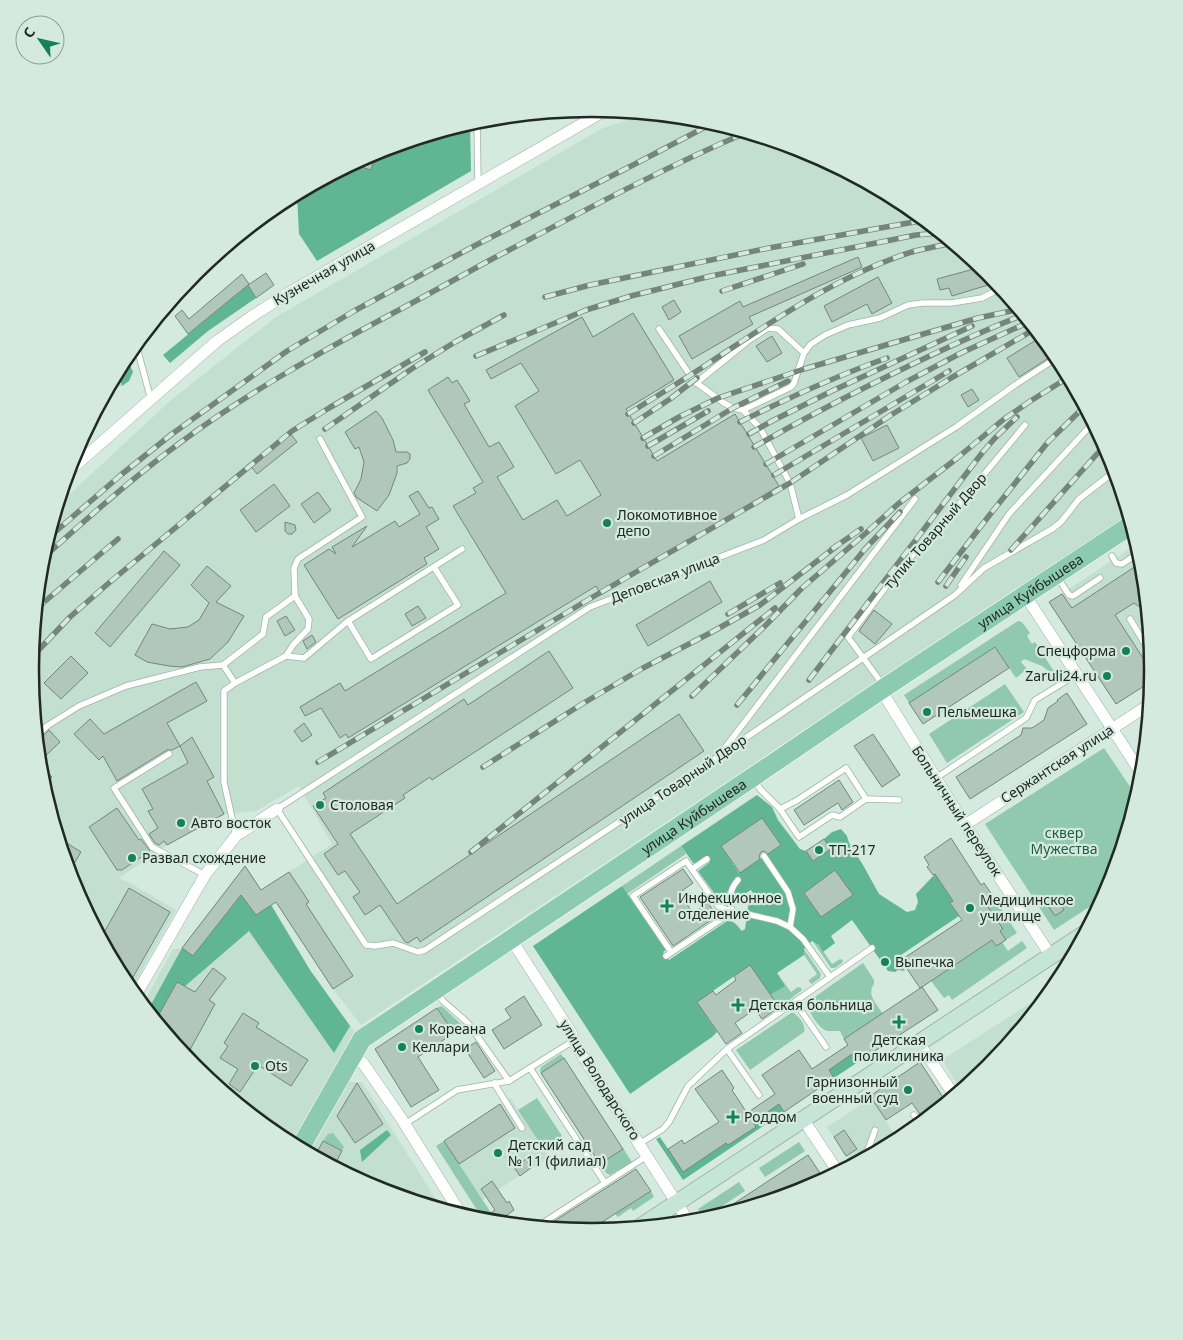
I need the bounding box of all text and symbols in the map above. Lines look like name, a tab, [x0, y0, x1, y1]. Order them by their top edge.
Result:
north arrow	[15, 15, 65, 65]
text: С	[18, 23, 39, 42]
street label: Кузнечная улица	[269, 236, 378, 309]
street label: тупик Товарный Двор	[879, 469, 990, 593]
place label: Локомотивное депо	[617, 505, 717, 540]
marker: Локомотивное депо	[601, 517, 613, 529]
street label: Деповская улица	[607, 548, 722, 607]
street label: улица Куйбышева	[974, 549, 1087, 633]
place label: Спецформа	[1037, 641, 1116, 660]
marker: Спецформа	[1120, 645, 1132, 657]
place label: Zaruli24.ru	[1025, 666, 1097, 685]
marker: Zaruli24.ru	[1101, 670, 1113, 682]
place label: Пельмешка	[937, 702, 1017, 721]
marker: Пельмешка	[921, 706, 933, 718]
street label: Сержантская улица	[997, 720, 1117, 807]
street label: улица Товарный Двор	[615, 730, 750, 829]
street label: Больничный переулок	[908, 742, 1007, 880]
street label: улица Куйбышева	[637, 774, 750, 858]
place label: Столовая	[330, 795, 394, 814]
marker: Столовая	[314, 799, 326, 811]
place label: Авто восток	[191, 813, 272, 832]
marker: Авто восток	[175, 817, 187, 829]
park label: сквер Мужества	[1031, 823, 1097, 858]
place label: ТП-217	[829, 840, 876, 859]
marker: ТП-217	[813, 844, 825, 856]
place label: Развал схождение	[142, 848, 266, 867]
marker: Развал схождение	[126, 852, 138, 864]
place label: Инфекционное отделение	[678, 888, 782, 923]
place label: Медицинское училище	[980, 890, 1074, 925]
marker: Инфекционное отделение	[660, 899, 674, 913]
marker: Медицинское училище	[964, 902, 976, 914]
place label: Выпечка	[895, 952, 954, 971]
marker: Выпечка	[879, 956, 891, 968]
place label: Детская больница	[749, 995, 873, 1014]
marker: Детская больница	[731, 998, 745, 1012]
marker: Детская поликлиника	[892, 1015, 906, 1029]
street label: улица Володарского	[556, 1016, 645, 1144]
place label: Кореана	[429, 1019, 486, 1038]
marker: Кореана	[413, 1023, 425, 1035]
place label: Детская поликлиника	[854, 1030, 944, 1065]
place label: Келлари	[412, 1037, 470, 1056]
marker: Келлари	[396, 1041, 408, 1053]
place label: Ots	[265, 1056, 288, 1075]
marker: Ots	[249, 1060, 261, 1072]
place label: Гарнизонный военный суд	[806, 1072, 898, 1107]
marker: Гарнизонный военный суд	[902, 1084, 914, 1096]
place label: Роддом	[744, 1107, 797, 1126]
marker: Роддом	[726, 1110, 740, 1124]
place label: Детский сад № 11 (филиал)	[508, 1135, 606, 1170]
marker: Детский сад № 11 (филиал)	[492, 1147, 504, 1159]

